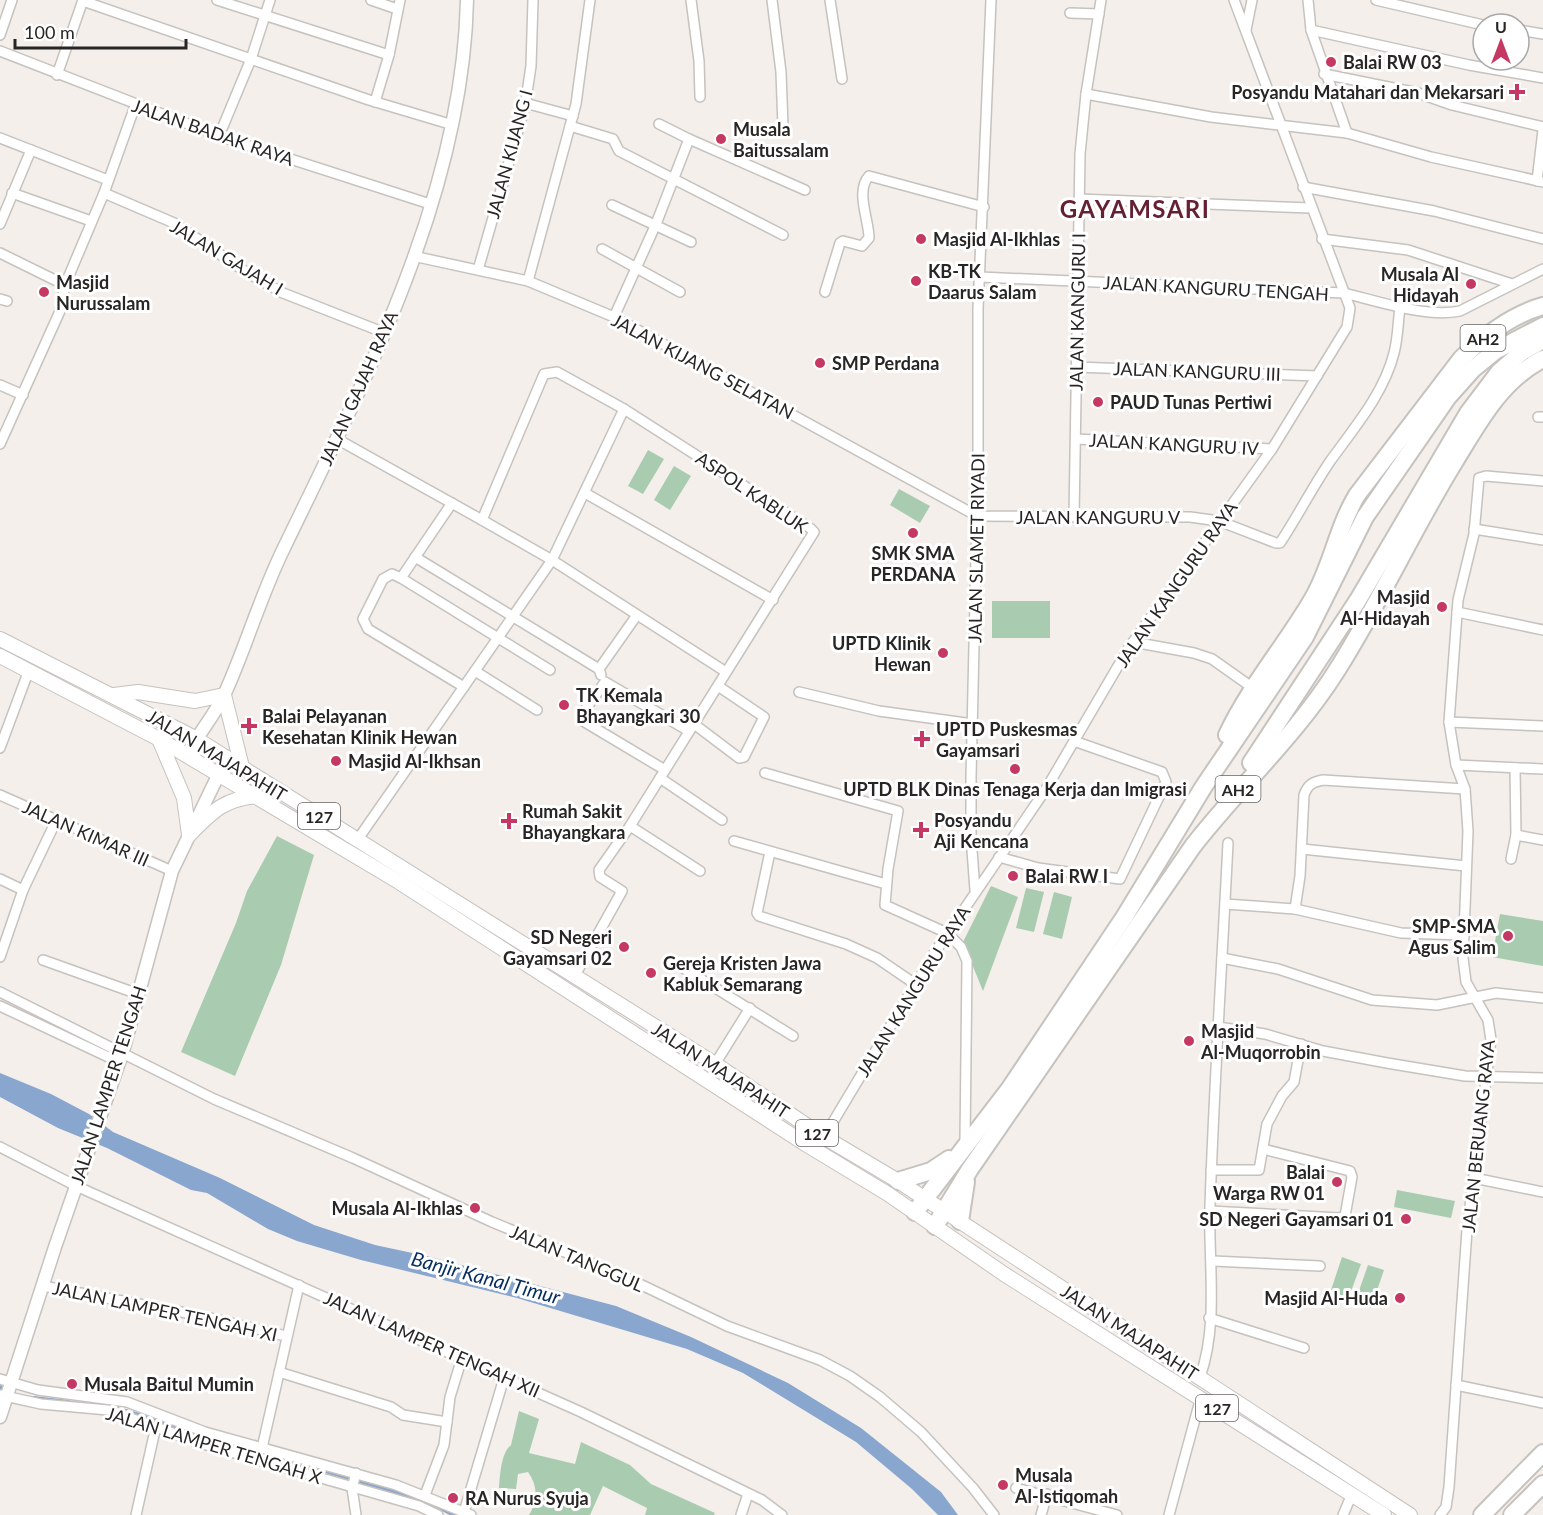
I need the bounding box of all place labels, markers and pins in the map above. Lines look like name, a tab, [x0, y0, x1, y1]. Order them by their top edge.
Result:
place label: Balai RW 03	[1343, 51, 1442, 73]
marker: Balai RW 03	[1324, 55, 1338, 69]
place label: Posyandu Matahari dan Mekarsari	[1231, 81, 1504, 103]
marker: Posyandu Matahari dan Mekarsari	[1508, 83, 1526, 101]
place label: Musala Baitussalam	[733, 118, 829, 161]
marker: Musala Baitussalam	[714, 132, 728, 146]
place label: Masjid Al-Ikhlas	[933, 228, 1060, 250]
marker: Masjid Al-Ikhlas	[914, 232, 928, 246]
place label: KB-TK Daarus Salam	[928, 260, 1036, 303]
place label: Musala Al Hidayah	[1381, 263, 1459, 306]
place label: Masjid Nurussalam	[56, 271, 150, 314]
marker: KB-TK Daarus Salam	[909, 274, 923, 288]
marker: Musala Al Hidayah	[1464, 277, 1478, 291]
marker: Masjid Nurussalam	[37, 285, 51, 299]
place label: SMP Perdana	[832, 352, 939, 374]
marker: SMP Perdana	[813, 356, 827, 370]
place label: PAUD Tunas Pertiwi	[1110, 391, 1272, 413]
marker: PAUD Tunas Pertiwi	[1091, 395, 1105, 409]
marker: SMK SMA PERDANA	[906, 526, 920, 540]
place label: SMK SMA PERDANA	[870, 542, 956, 585]
place label: Masjid Al-Hidayah	[1339, 586, 1430, 629]
marker: Masjid Al-Hidayah	[1435, 600, 1449, 614]
place label: UPTD Klinik Hewan	[832, 632, 931, 675]
marker: UPTD Klinik Hewan	[936, 646, 950, 660]
place label: TK Kemala Bhayangkari 30	[576, 684, 700, 727]
marker: TK Kemala Bhayangkari 30	[557, 698, 571, 712]
place label: Balai Pelayanan Kesehatan Klinik Hewan	[262, 705, 457, 748]
marker: Balai Pelayanan Kesehatan Klinik Hewan	[240, 717, 258, 735]
place label: UPTD Puskesmas Gayamsari	[936, 718, 1077, 761]
marker: UPTD Puskesmas Gayamsari	[913, 730, 931, 748]
place label: Masjid Al-Ikhsan	[348, 750, 481, 772]
marker: Masjid Al-Ikhsan	[329, 754, 343, 768]
marker: UPTD BLK Dinas Tenaga Kerja dan Imigrasi	[1008, 762, 1022, 776]
place label: UPTD BLK Dinas Tenaga Kerja dan Imigrasi	[843, 778, 1187, 800]
place label: Rumah Sakit Bhayangkara	[522, 800, 625, 843]
place label: Posyandu Aji Kencana	[933, 809, 1029, 852]
marker: Rumah Sakit Bhayangkara	[500, 812, 518, 830]
marker: Posyandu Aji Kencana	[912, 821, 930, 839]
place label: Balai RW I	[1025, 865, 1108, 887]
marker: Balai RW I	[1006, 869, 1020, 883]
place label: SMP-SMA Agus Salim	[1408, 915, 1496, 958]
place label: SD Negeri Gayamsari 02	[503, 926, 612, 969]
marker: SMP-SMA Agus Salim	[1501, 929, 1515, 943]
marker: SD Negeri Gayamsari 02	[617, 940, 631, 954]
place label: Gereja Kristen Jawa Kabluk Semarang	[663, 952, 821, 995]
marker: Gereja Kristen Jawa Kabluk Semarang	[644, 966, 658, 980]
place label: Masjid Al-Muqorrobin	[1200, 1020, 1321, 1063]
marker: Masjid Al-Muqorrobin	[1182, 1034, 1196, 1048]
place label: Balai Warga RW 01	[1213, 1161, 1325, 1204]
marker: Balai Warga RW 01	[1330, 1175, 1344, 1189]
place label: Musala Al-Ikhlas	[331, 1197, 463, 1219]
marker: Musala Al-Ikhlas	[468, 1201, 482, 1215]
place label: SD Negeri Gayamsari 01	[1199, 1208, 1394, 1230]
marker: SD Negeri Gayamsari 01	[1399, 1212, 1413, 1226]
place label: Masjid Al-Huda	[1264, 1287, 1388, 1309]
marker: Masjid Al-Huda	[1393, 1291, 1407, 1305]
place label: Musala Baitul Mumin	[84, 1373, 254, 1395]
marker: Musala Baitul Mumin	[65, 1377, 79, 1391]
place label: Musala Al-Istiqomah	[1014, 1464, 1118, 1507]
marker: Musala Al-Istiqomah	[996, 1478, 1010, 1492]
place label: RA Nurus Syuja	[465, 1487, 589, 1509]
marker: RA Nurus Syuja	[446, 1491, 460, 1505]

